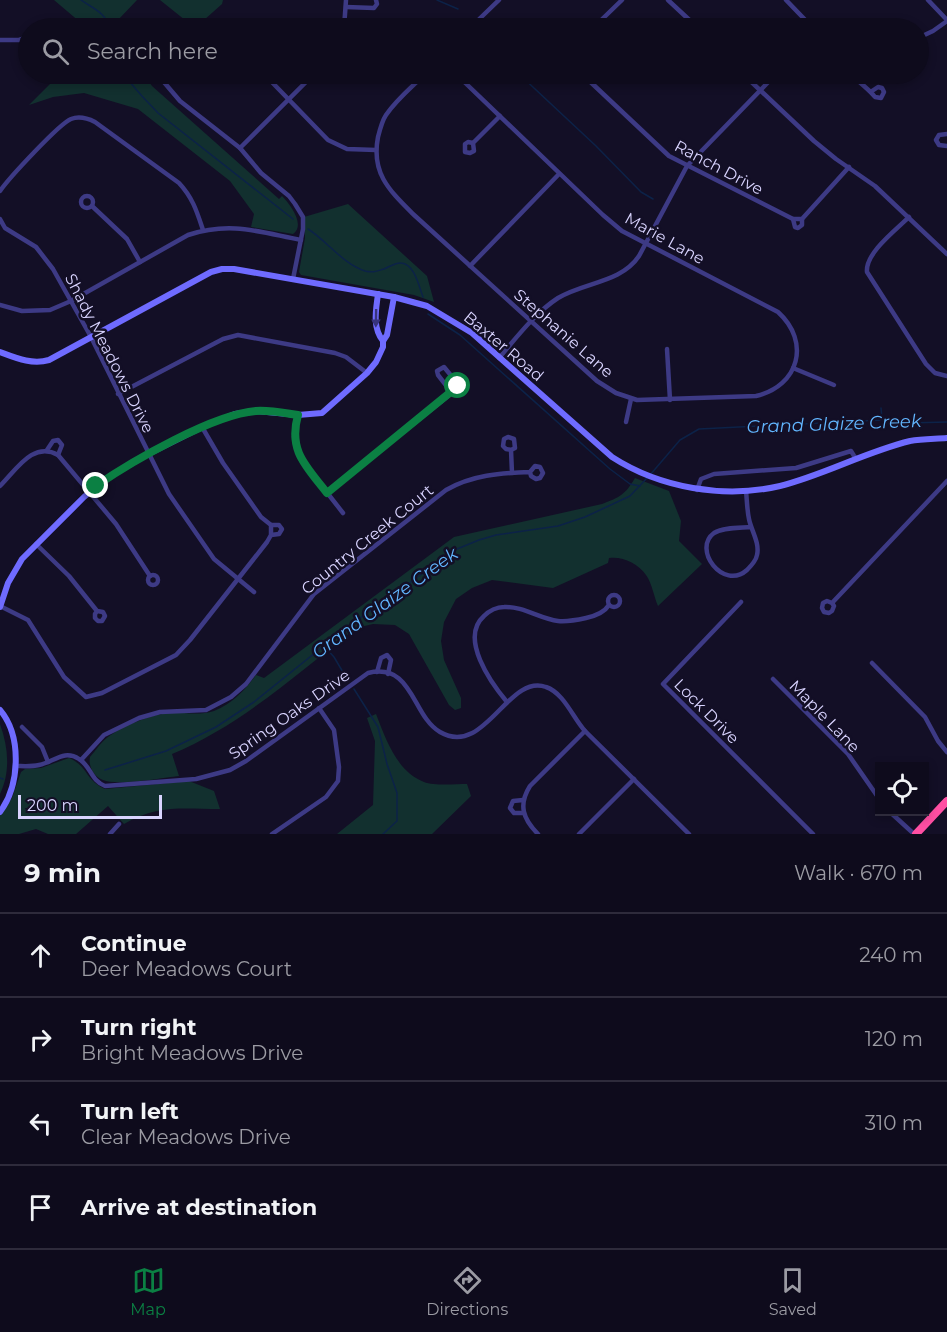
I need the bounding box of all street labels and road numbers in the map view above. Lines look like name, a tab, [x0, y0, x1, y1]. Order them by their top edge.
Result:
street label: Ranch Drive	[671, 136, 766, 199]
street label: Marie Lane	[621, 209, 708, 268]
street label: Shady Meadows Drive	[61, 270, 158, 436]
street label: Stephanie Lane	[510, 285, 617, 382]
street label: Baxter Road	[460, 307, 547, 385]
street label: Country Creek Court	[298, 480, 437, 598]
street label: Spring Oaks Drive	[225, 666, 353, 763]
street label: Lock Drive	[670, 675, 743, 748]
street label: Maple Lane	[785, 676, 864, 756]

